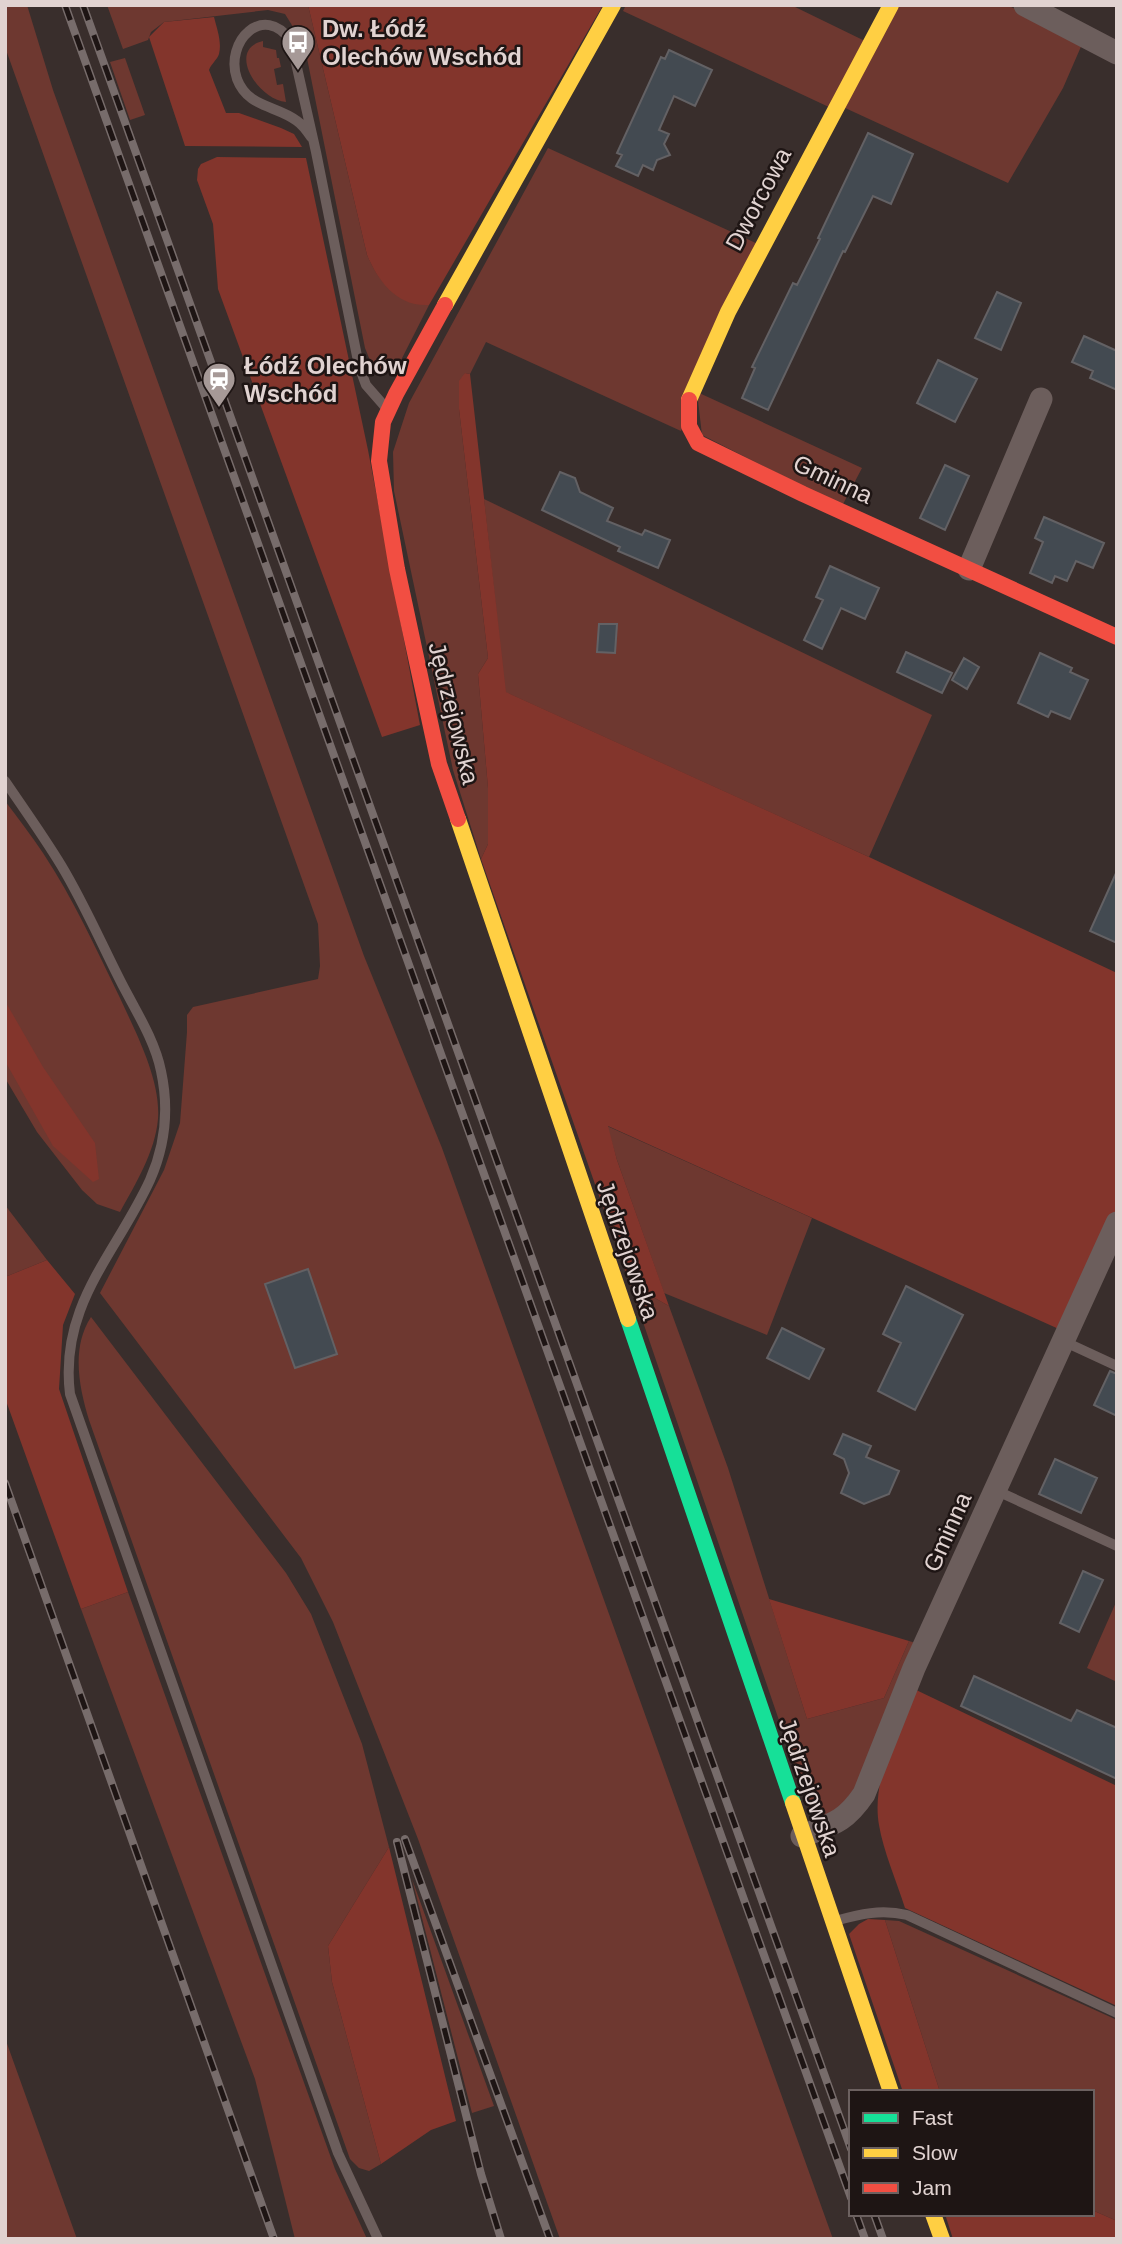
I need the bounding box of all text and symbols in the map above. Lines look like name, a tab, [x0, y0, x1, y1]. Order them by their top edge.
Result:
place label: Dw. Łódź Olechów Wschód	[322, 15, 522, 70]
bus stop icon: Dw. Łódź Olechów Wschód	[279, 23, 317, 72]
street label: Dworcowa	[720, 143, 797, 255]
place label: Łódź Olechów Wschód	[244, 352, 407, 407]
station icon: Łódź Olechów Wschód	[200, 360, 238, 409]
street label: Gminna	[789, 449, 877, 509]
street label: Jędrzejowska	[423, 639, 485, 787]
street label: Jędrzejowska	[592, 1177, 665, 1324]
street label: Gminna	[918, 1488, 977, 1576]
street label: Jędrzejowska	[774, 1714, 847, 1861]
legend	[849, 2090, 1094, 2216]
text: Fast	[912, 2106, 953, 2129]
text: Slow	[912, 2141, 958, 2164]
text: Jam	[912, 2176, 952, 2199]

